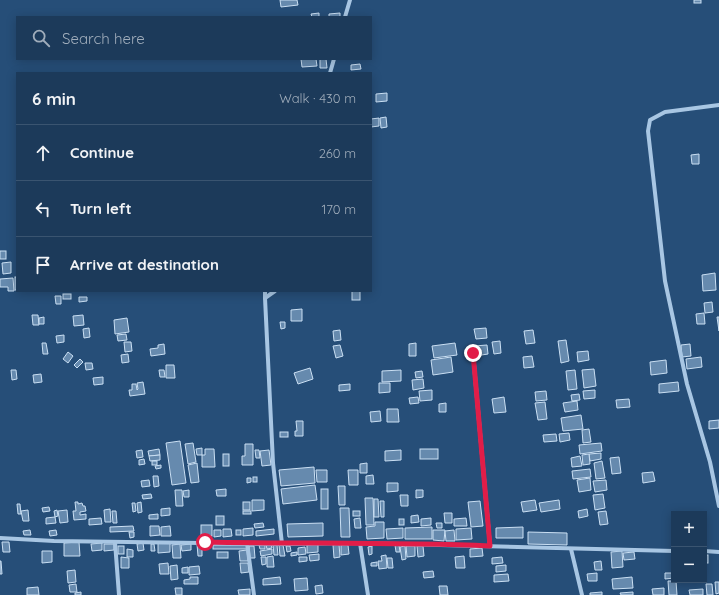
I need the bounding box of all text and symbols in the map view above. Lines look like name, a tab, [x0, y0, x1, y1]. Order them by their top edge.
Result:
search box	[16, 16, 372, 60]
icon: search	[30, 27, 52, 49]
text: Search here	[62, 29, 145, 48]
text: 6 min	[32, 88, 76, 109]
text: Walk · 430 m	[279, 90, 356, 106]
icon: ahead	[32, 142, 54, 164]
text: Continue	[70, 143, 134, 162]
text: 260 m	[319, 145, 356, 161]
icon: left	[32, 198, 54, 220]
text: Turn left	[70, 199, 132, 218]
text: 170 m	[321, 201, 356, 217]
icon: arrive	[32, 254, 54, 276]
text: Arrive at destination	[70, 255, 219, 274]
route end	[464, 344, 482, 362]
map controls	[671, 511, 707, 583]
button: +	[671, 511, 707, 547]
route start	[196, 533, 214, 551]
button: −	[671, 547, 707, 583]

